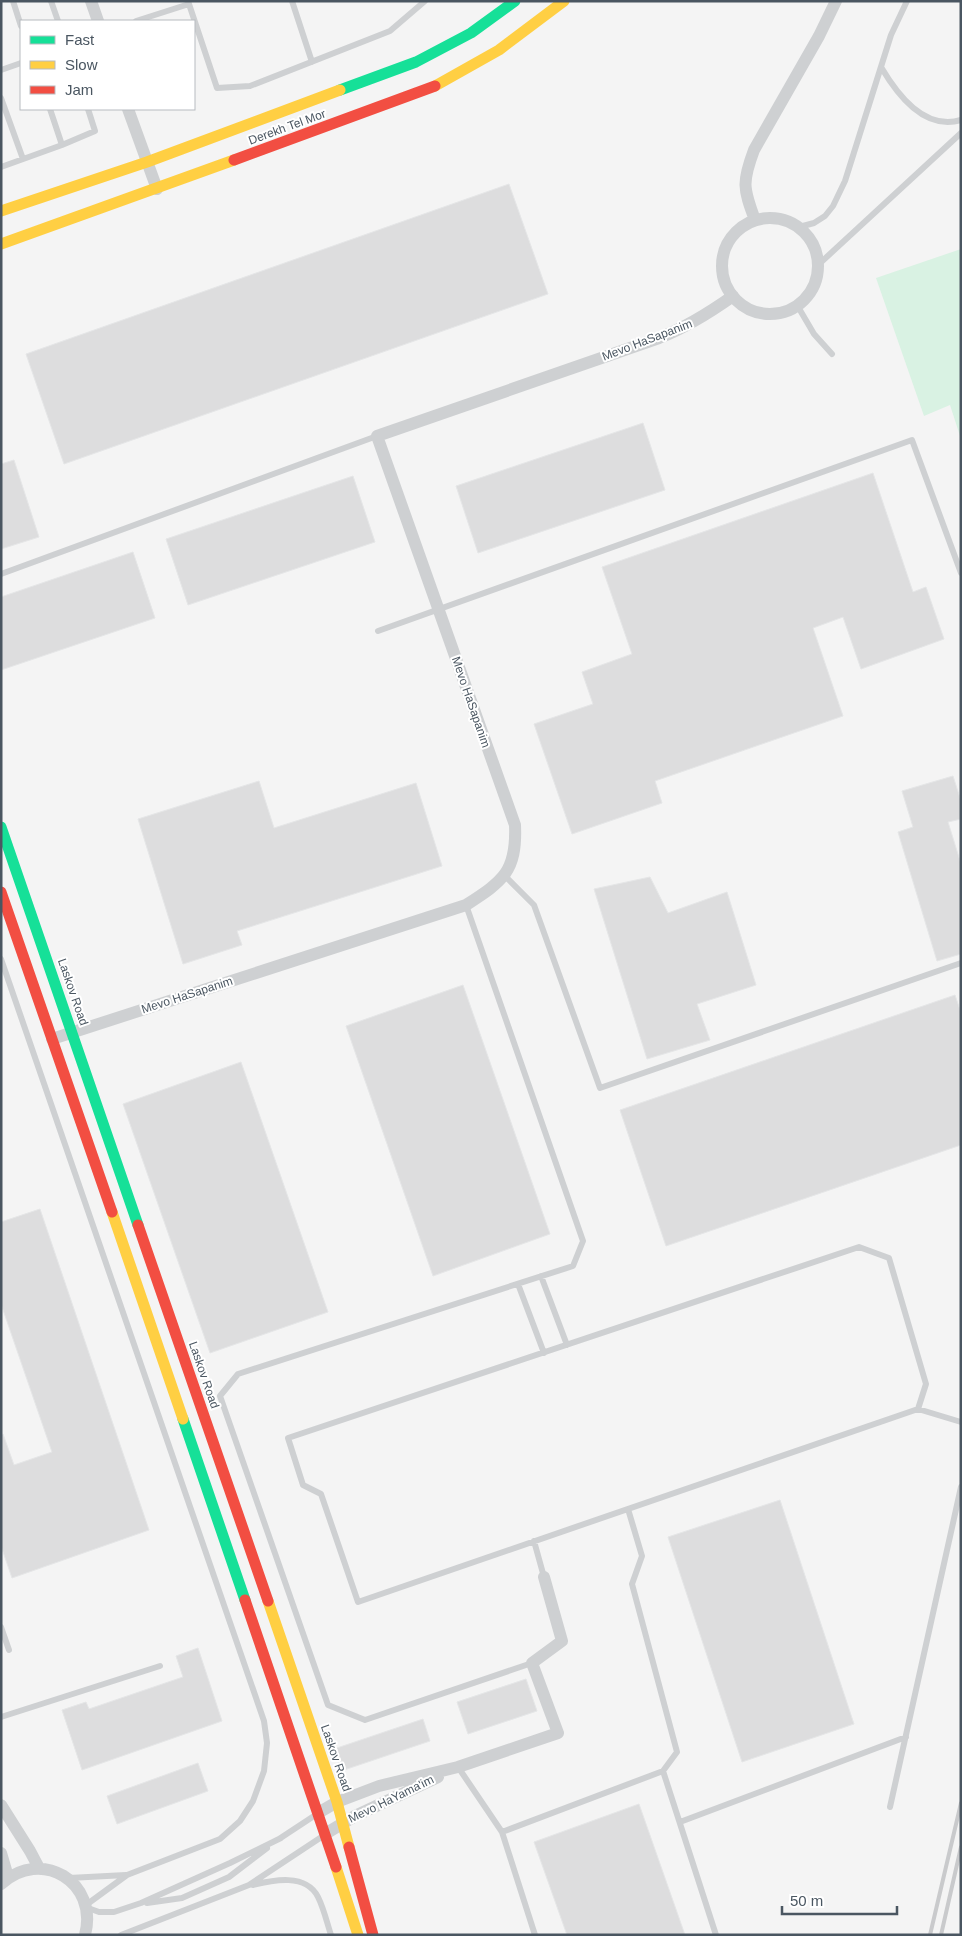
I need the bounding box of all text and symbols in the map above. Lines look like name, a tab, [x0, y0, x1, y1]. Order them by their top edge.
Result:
legend	[20, 20, 195, 110]
text: Fast	[65, 31, 95, 48]
text: Slow	[65, 56, 98, 73]
text: Jam	[65, 81, 93, 98]
street label: Derekh Tel Mor	[246, 107, 328, 147]
street label: Mevo HaSapanim	[600, 316, 694, 364]
street label: Mevo HaSapanim	[449, 655, 493, 749]
street label: Laskov Road	[55, 957, 91, 1027]
street label: Mevo HaSapanim	[139, 974, 235, 1016]
street label: Laskov Road	[186, 1340, 222, 1410]
street label: Laskov Road	[318, 1723, 354, 1793]
street label: Mevo HaYama'im	[346, 1772, 436, 1826]
scale bar	[782, 1884, 897, 1916]
text: 50 m	[790, 1892, 823, 1909]

